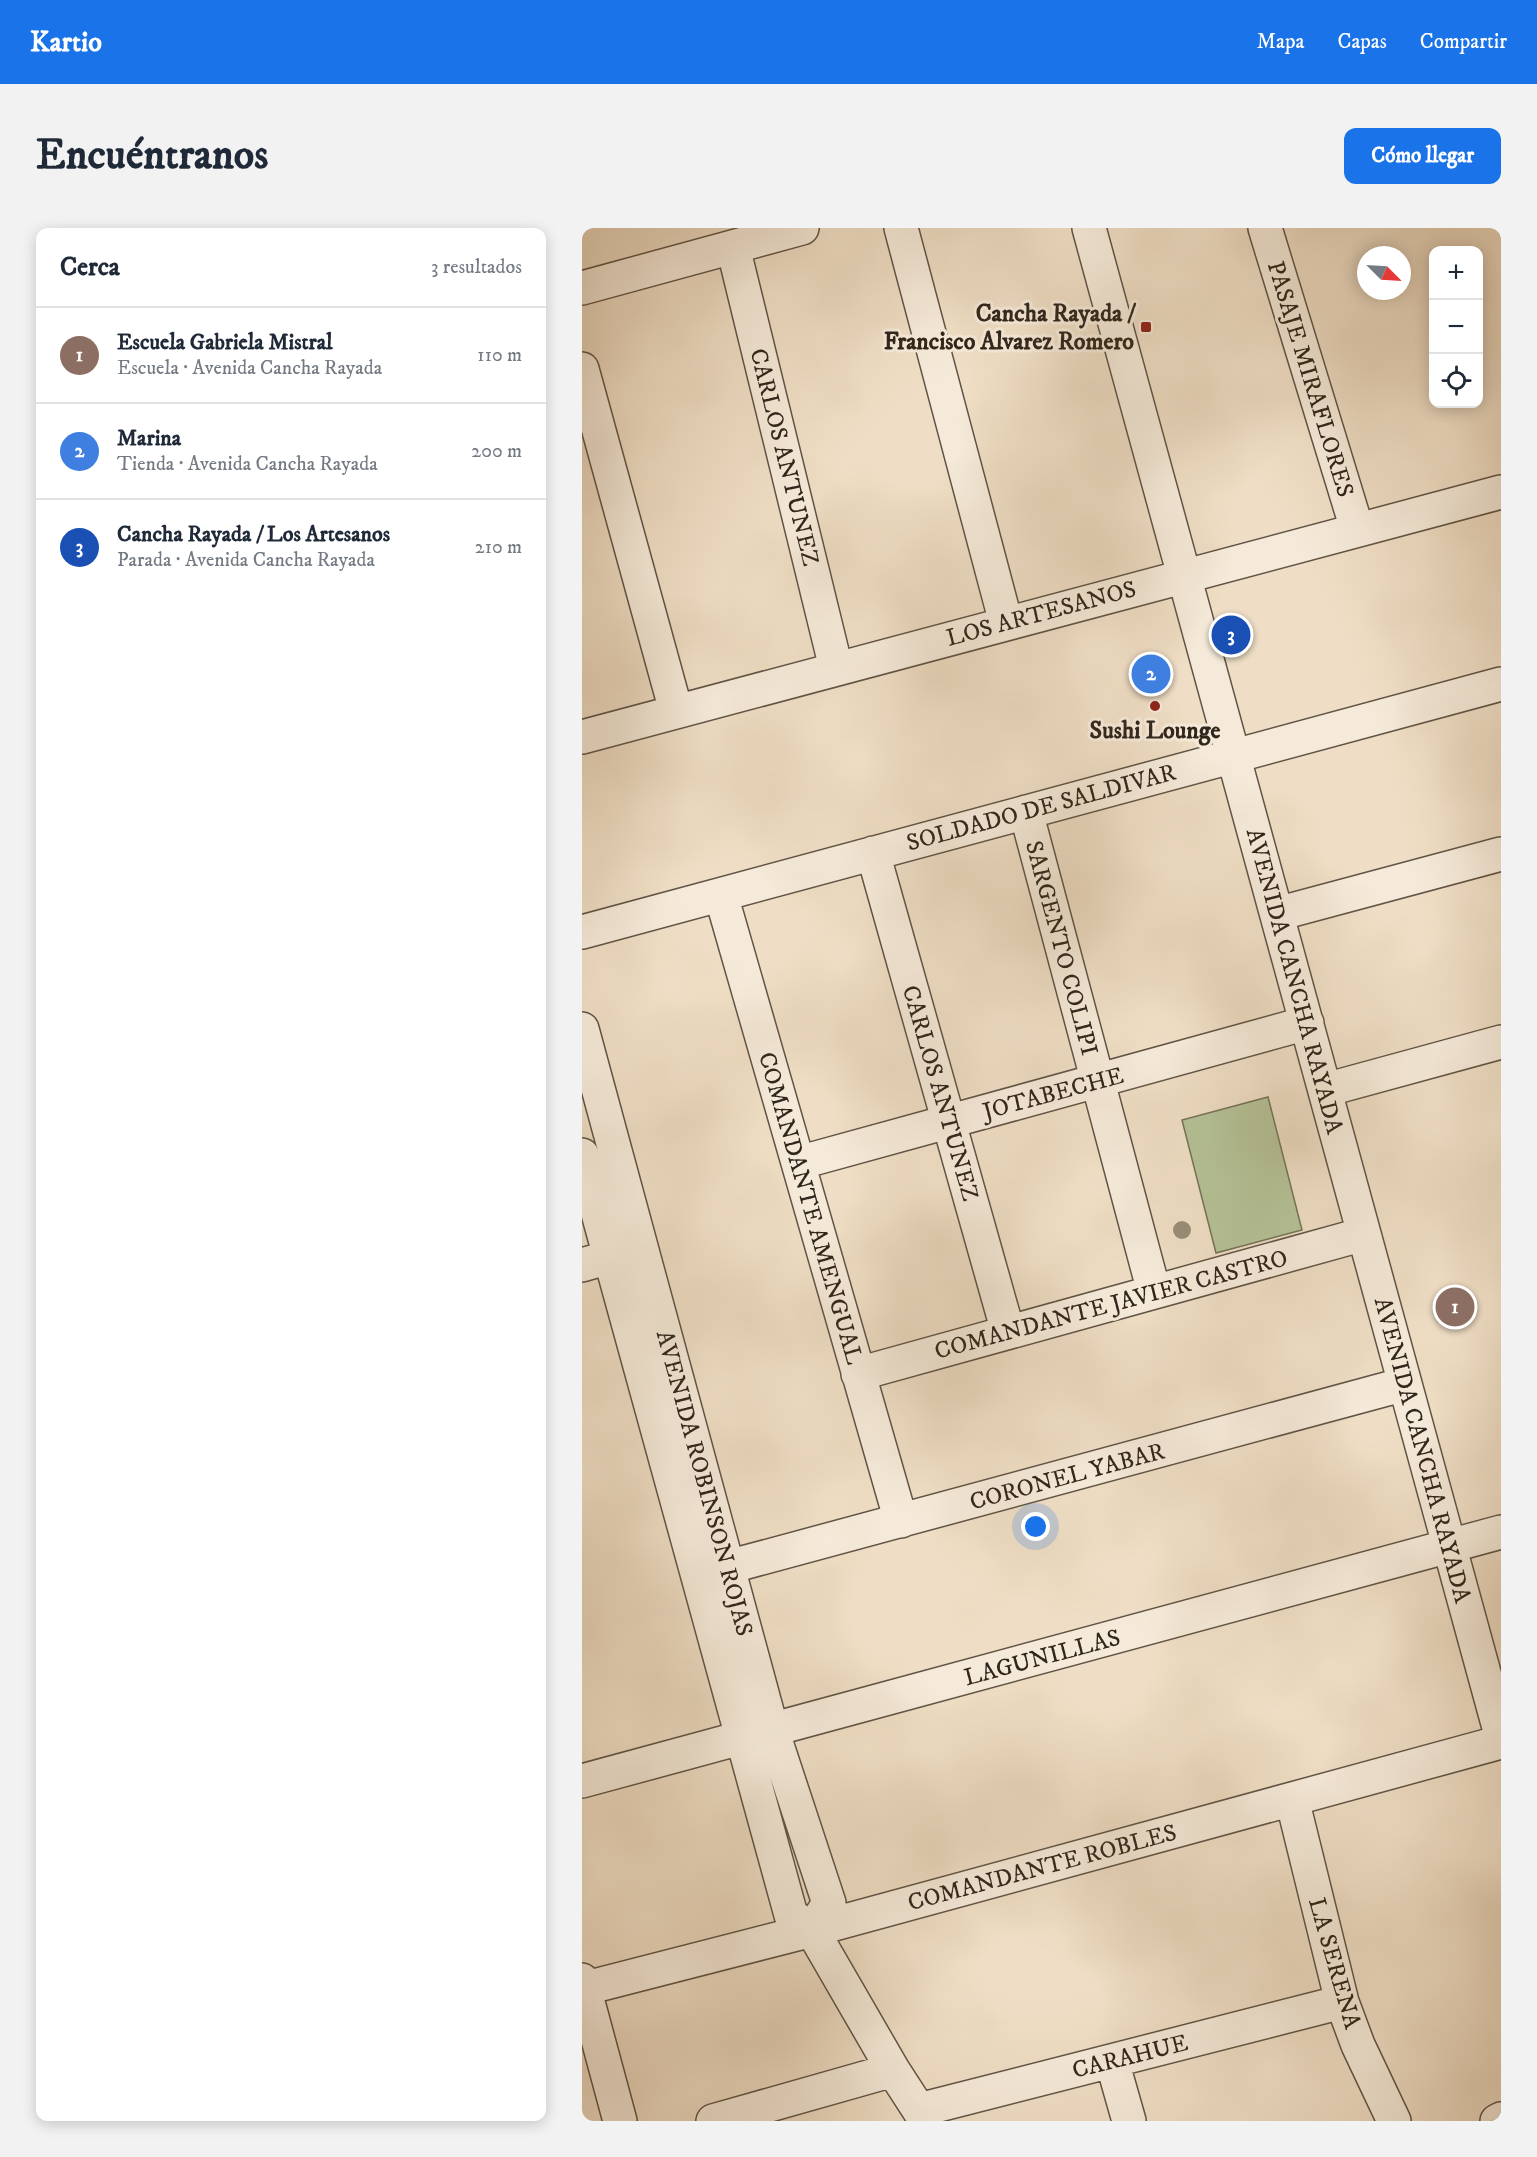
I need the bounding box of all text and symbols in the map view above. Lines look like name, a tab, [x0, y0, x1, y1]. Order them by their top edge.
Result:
text: Kartio	[30, 25, 102, 60]
text: Mapa	[1257, 29, 1304, 55]
text: Capas	[1337, 29, 1387, 55]
text: Compartir	[1420, 29, 1507, 55]
button: Cómo llegar	[1344, 128, 1501, 184]
text: Encuéntranos	[36, 130, 268, 182]
north arrow	[1357, 246, 1411, 300]
map controls	[1429, 246, 1483, 408]
button: +	[1429, 246, 1483, 300]
text: Cerca	[60, 251, 120, 284]
text: 3 resultados	[431, 255, 522, 280]
street label: PASAJE MIRAFLORES	[1260, 258, 1360, 501]
place label: Cancha Rayada / Francisco Alvarez Romero	[884, 299, 1136, 357]
button: −	[1429, 300, 1483, 354]
marker: Cancha Rayada / Francisco Alvarez Romero	[1139, 320, 1153, 334]
text: Escuela Gabriela Mistral	[117, 329, 333, 356]
text: 1	[76, 343, 83, 368]
text: 110 m	[477, 343, 522, 368]
street label: CARLOS ANTUNEZ	[742, 345, 826, 569]
button: locate	[1429, 354, 1483, 408]
text: Escuela · Avenida Cancha Rayada	[117, 356, 382, 381]
text: Marina	[117, 425, 181, 452]
text: 2	[75, 439, 84, 464]
text: 200 m	[471, 439, 522, 464]
text: Tienda · Avenida Cancha Rayada	[117, 452, 378, 477]
text: Cancha Rayada / Los Artesanos	[117, 521, 390, 548]
text: 3	[76, 535, 83, 560]
text: 210 m	[475, 535, 522, 560]
text: Parada · Avenida Cancha Rayada	[117, 548, 375, 573]
street label: LOS ARTESANOS	[943, 574, 1139, 654]
pin: 3	[1212, 612, 1250, 658]
pin: 2	[1132, 652, 1170, 696]
marker: Sushi Lounge	[1148, 699, 1162, 713]
place label: Sushi Lounge	[1090, 716, 1220, 746]
street label: SOLDADO DE SALDIVAR	[903, 758, 1179, 858]
street label: AVENIDA CANCHA RAYADA	[1239, 825, 1349, 1138]
street label: SARGENTO COLIPI	[1018, 838, 1104, 1059]
street label: CARLOS ANTUNEZ	[895, 982, 985, 1205]
street label: COMANDANTE AMENGUAL	[751, 1049, 869, 1368]
street label: JOTABECHE	[978, 1061, 1127, 1128]
street label: COMANDANTE JAVIER CASTRO	[931, 1243, 1291, 1367]
pin: 1	[1436, 1284, 1474, 1330]
street label: AVENIDA CANCHA RAYADA	[1367, 1294, 1477, 1607]
street label: AVENIDA ROBINSON ROJAS	[649, 1327, 759, 1639]
street label: CORONEL YABAR	[966, 1437, 1168, 1517]
your location	[1021, 1512, 1050, 1541]
street label: LAGUNILLAS	[961, 1623, 1124, 1693]
street label: COMANDANTE ROBLES	[905, 1818, 1180, 1918]
street label: LA SERENA	[1301, 1894, 1367, 2033]
street label: CARAHUE	[1069, 2028, 1191, 2086]

